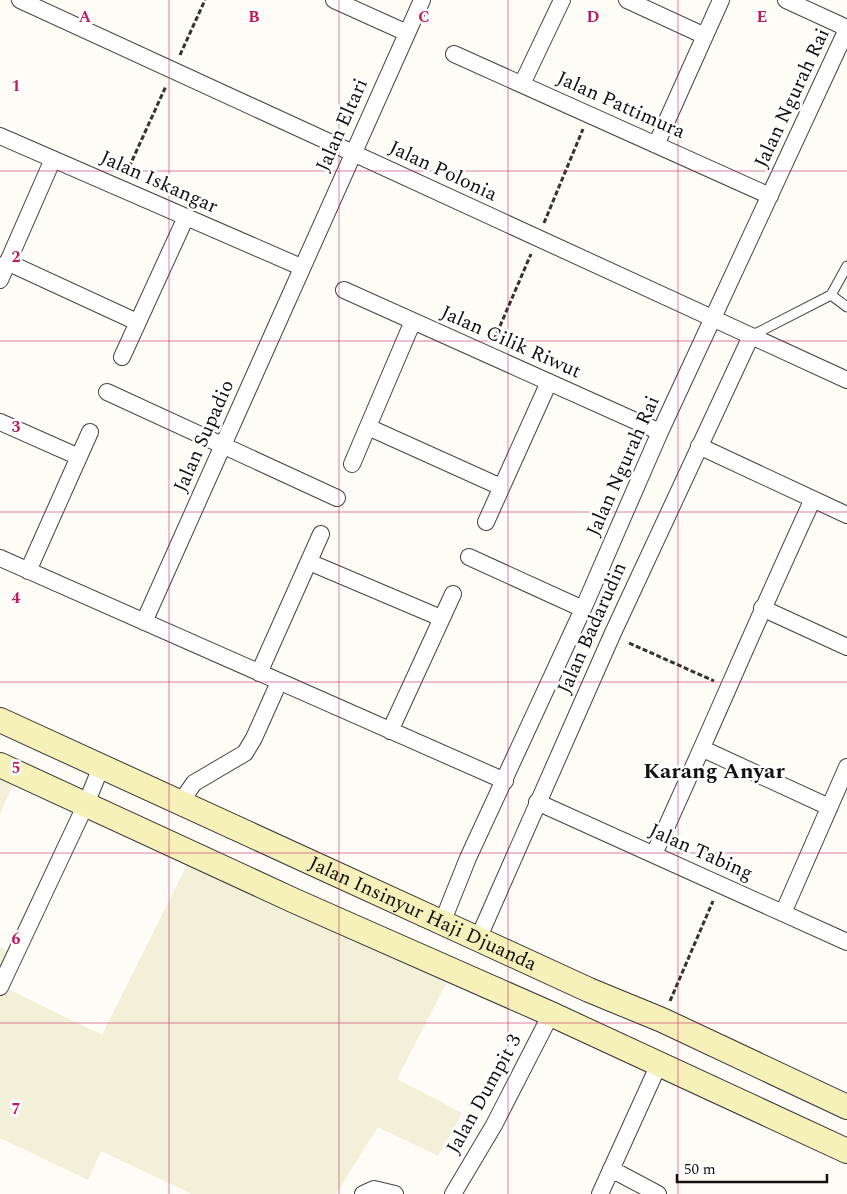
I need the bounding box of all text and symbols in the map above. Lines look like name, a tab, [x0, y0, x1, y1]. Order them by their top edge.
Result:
text: A	[79, 5, 92, 29]
text: B	[248, 5, 260, 29]
text: C	[418, 5, 430, 29]
text: D	[587, 5, 600, 29]
text: E	[757, 5, 767, 29]
street label: Jalan Ngurah Rai	[746, 23, 838, 173]
street label: Jalan Pattimura	[552, 63, 690, 147]
text: 1	[12, 74, 20, 98]
street label: Jalan Eltari	[308, 74, 376, 176]
street label: Jalan Polonia	[384, 133, 502, 209]
street label: Jalan Iskangar	[95, 143, 223, 221]
text: 2	[12, 245, 21, 269]
street label: Jalan Cilik Riwut	[436, 298, 586, 386]
street label: Jalan Supadio	[166, 375, 242, 497]
street label: Jalan Ngurah Rai	[579, 391, 667, 541]
text: 3	[12, 415, 21, 439]
street label: Jalan Badarudin	[550, 557, 634, 699]
text: 4	[12, 586, 21, 610]
district label: Karang Anyar	[643, 755, 785, 788]
text: 5	[12, 756, 20, 780]
street label: Jalan Tabing	[644, 816, 758, 888]
street label: Jalan Insinyur Haji Djuanda	[304, 848, 542, 979]
text: 6	[12, 927, 21, 951]
street label: Jalan Dumpit 3	[439, 1029, 529, 1159]
text: 7	[12, 1097, 21, 1121]
scale bar	[677, 1152, 827, 1184]
text: 50 m	[684, 1158, 716, 1181]

